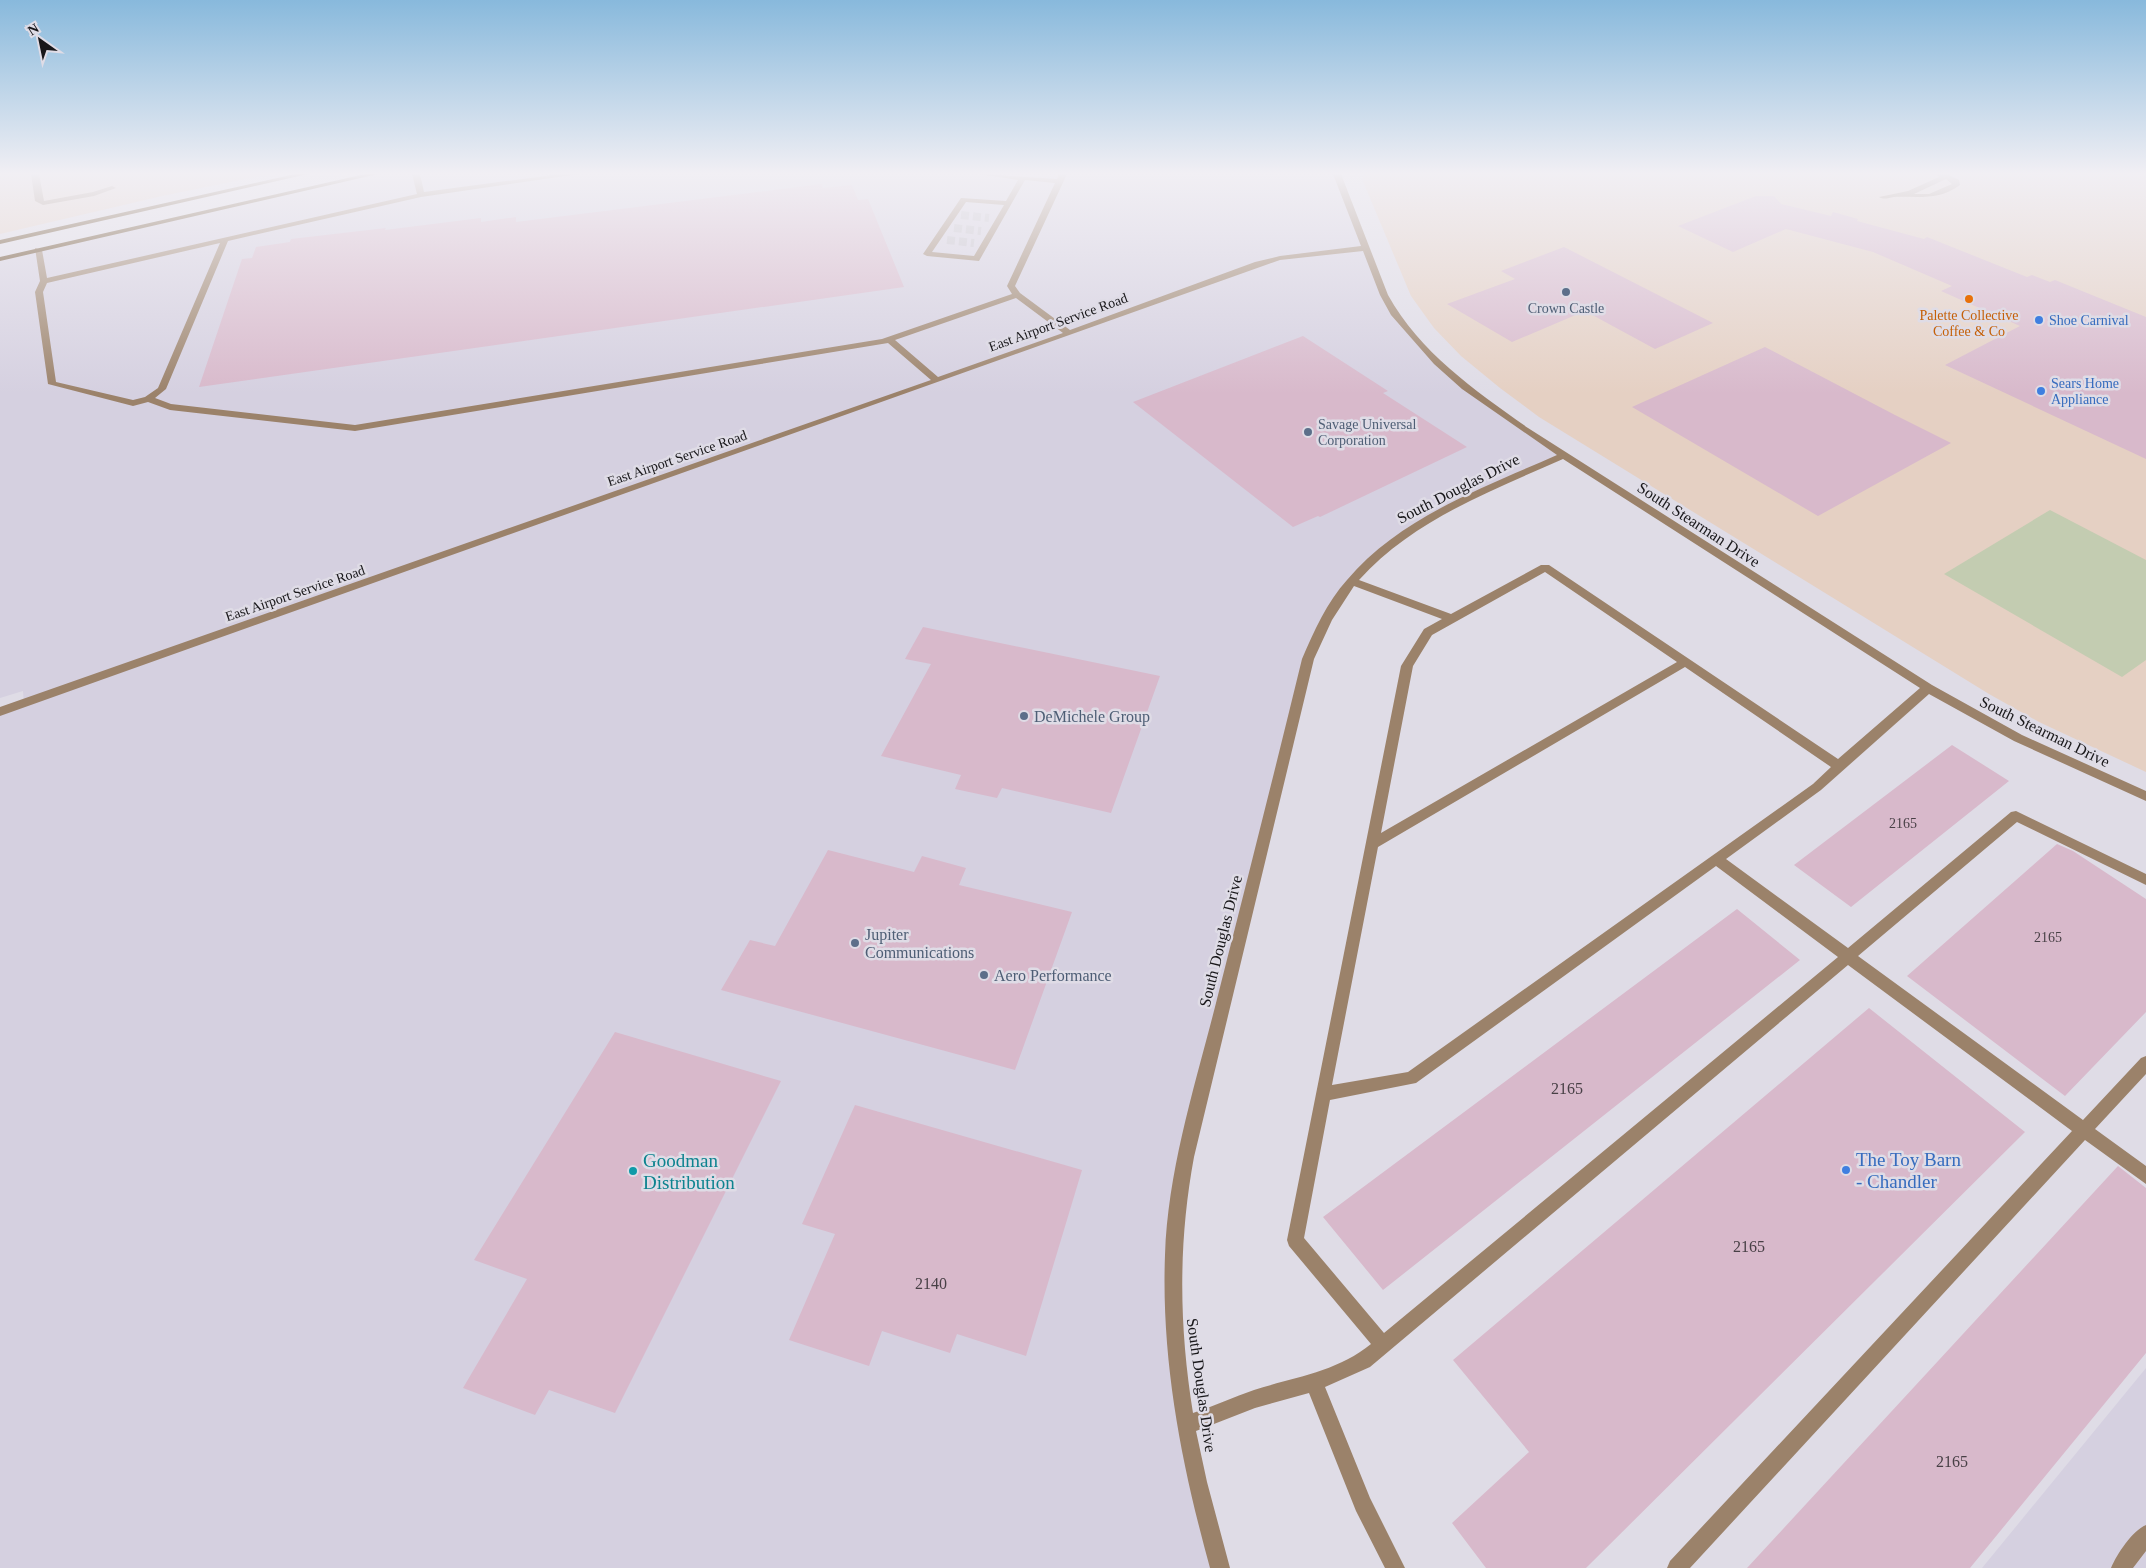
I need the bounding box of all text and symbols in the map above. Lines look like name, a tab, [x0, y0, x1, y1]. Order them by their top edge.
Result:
north arrow	[15, 15, 65, 65]
text: N	[25, 20, 42, 39]
marker: Crown Castle	[1560, 286, 1572, 298]
street label: East Airport Service Road	[987, 290, 1130, 355]
marker: Palette Collective Coffee & Co	[1963, 293, 1975, 305]
place label: Crown Castle	[1528, 301, 1604, 316]
place label: Palette Collective Coffee & Co	[1919, 308, 2019, 339]
place label: Shoe Carnival	[2049, 313, 2129, 328]
marker: Shoe Carnival	[2033, 314, 2045, 326]
place label: Sears Home Appliance	[2051, 376, 2119, 407]
marker: Sears Home Appliance	[2035, 385, 2047, 397]
place label: Savage Universal Corporation	[1318, 417, 1416, 448]
marker: Savage Universal Corporation	[1302, 426, 1314, 438]
street label: East Airport Service Road	[605, 428, 749, 489]
street label: South Douglas Drive	[1394, 450, 1523, 528]
street label: South Stearman Drive	[1634, 479, 1763, 570]
street label: East Airport Service Road	[223, 563, 367, 624]
street label: South Stearman Drive	[1977, 693, 2112, 770]
place label: DeMichele Group	[1034, 708, 1150, 726]
marker: DeMichele Group	[1018, 710, 1030, 722]
house number: 2165	[1889, 816, 1917, 831]
street label: South Douglas Drive	[1196, 874, 1246, 1009]
place label: Jupiter Communications	[865, 926, 974, 961]
house number: 2165	[2034, 930, 2062, 945]
marker: Jupiter Communications	[849, 937, 861, 949]
place label: Aero Performance	[994, 967, 1112, 984]
marker: Aero Performance	[978, 969, 990, 981]
house number: 2165	[1551, 1080, 1583, 1097]
place label: The Toy Barn - Chandler	[1856, 1149, 1961, 1192]
place label: Goodman Distribution	[643, 1150, 735, 1193]
marker: The Toy Barn - Chandler	[1840, 1164, 1852, 1176]
marker: Goodman Distribution	[627, 1165, 639, 1177]
house number: 2165	[1733, 1238, 1765, 1255]
house number: 2140	[915, 1275, 947, 1292]
street label: South Douglas Drive	[1183, 1317, 1219, 1453]
house number: 2165	[1936, 1453, 1968, 1470]

